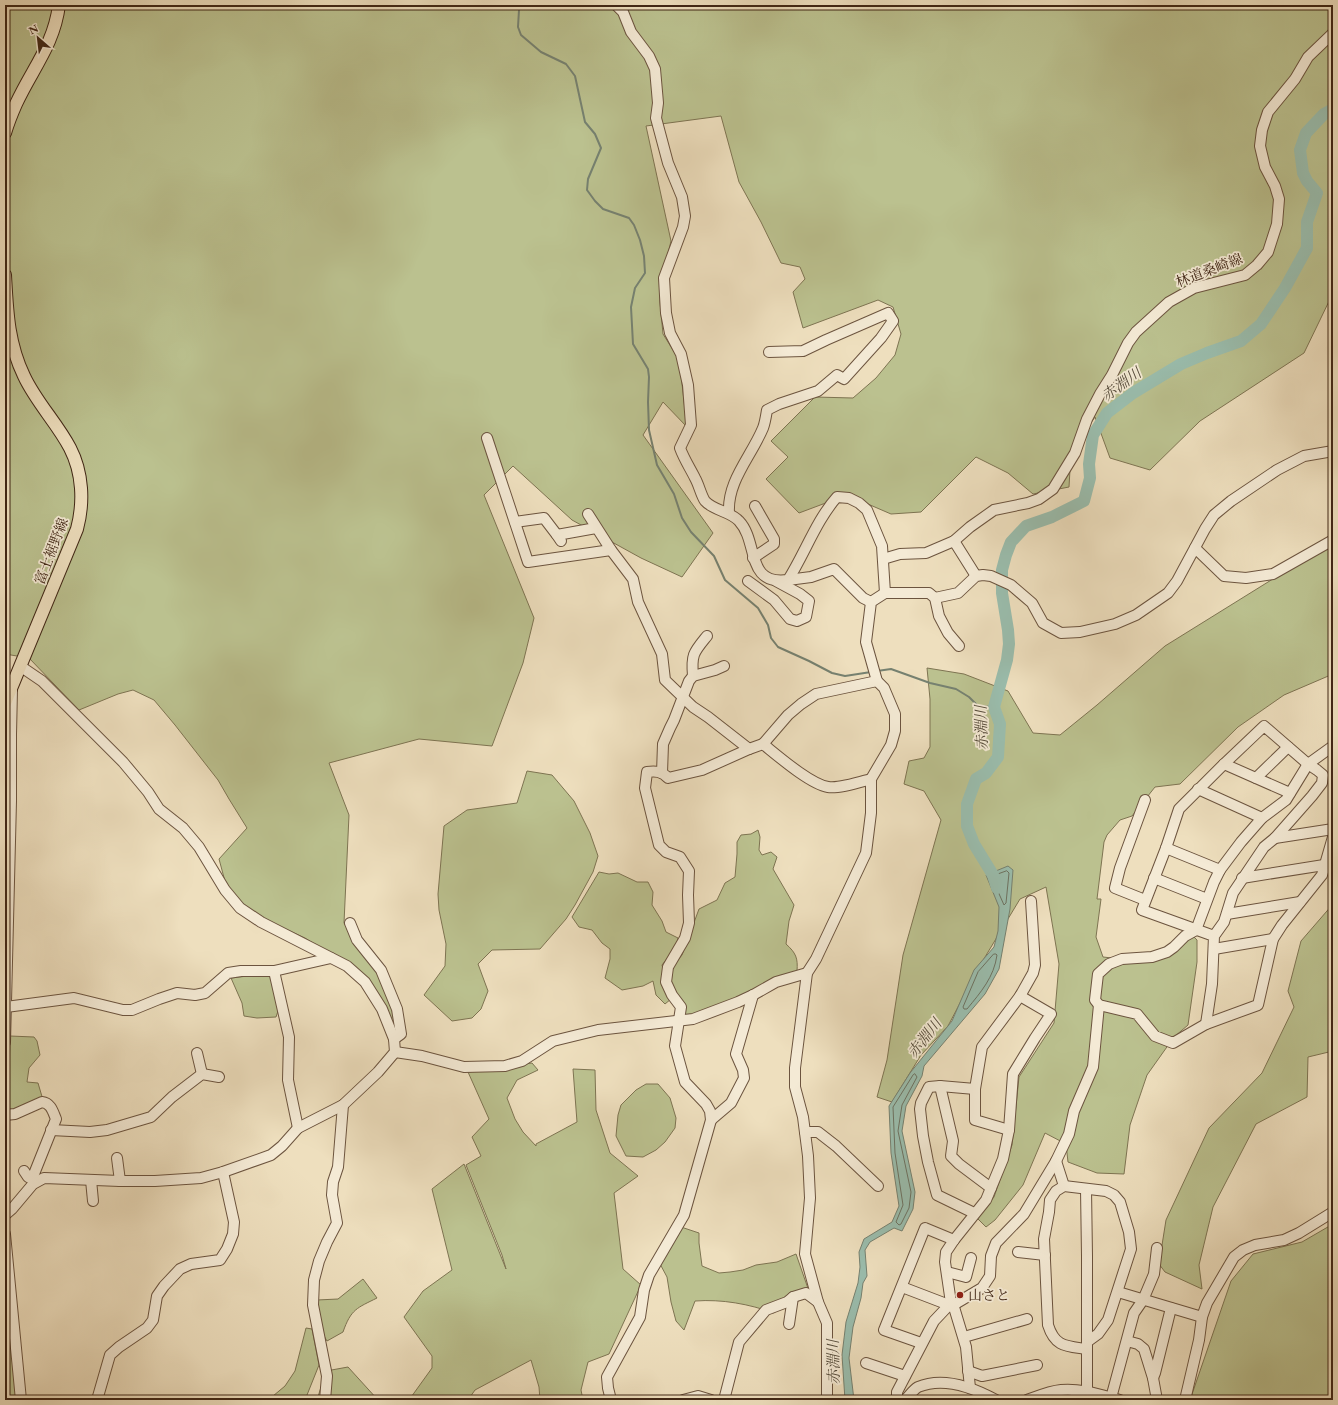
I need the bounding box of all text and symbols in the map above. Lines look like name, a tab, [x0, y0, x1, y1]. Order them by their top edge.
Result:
north arrow	[18, 18, 58, 58]
text: N	[26, 21, 41, 37]
street label: 林道桑崎線	[1173, 249, 1245, 291]
water label: 赤淵川	[1097, 362, 1146, 405]
street label: 富士裾野線	[30, 515, 72, 587]
water label: 赤淵川	[971, 703, 991, 751]
water label: 赤淵川	[903, 1013, 947, 1062]
place label: 山さと	[968, 1286, 1010, 1304]
marker: 山さと	[955, 1290, 965, 1300]
water label: 赤淵川	[823, 1337, 843, 1385]

